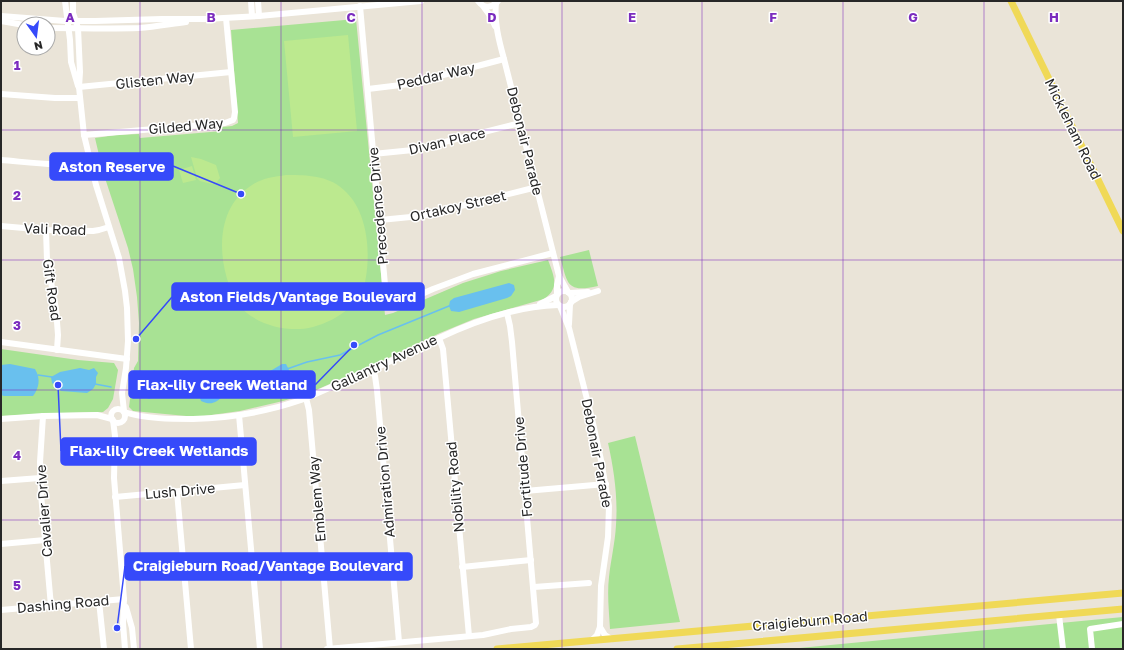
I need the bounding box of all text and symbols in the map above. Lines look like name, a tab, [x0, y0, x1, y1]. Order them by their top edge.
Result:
text: A	[65, 9, 75, 25]
text: B	[206, 9, 216, 25]
text: C	[346, 9, 356, 25]
text: D	[487, 9, 497, 25]
text: E	[628, 9, 636, 25]
text: F	[769, 9, 777, 25]
text: G	[908, 9, 918, 25]
text: H	[1049, 9, 1059, 25]
north arrow	[16, 16, 56, 56]
text: N	[33, 39, 44, 54]
text: 1	[14, 57, 21, 73]
street label: Peddar Way	[395, 58, 477, 93]
street label: Glisten Way	[114, 67, 196, 92]
street label: Mickleham Road	[1042, 75, 1105, 182]
street label: Debonair Parade	[504, 85, 547, 197]
street label: Gilded Way	[148, 114, 224, 137]
street label: Divan Place	[407, 123, 487, 158]
street label: Precedence Drive	[364, 147, 391, 265]
callout: Aston Reserve	[50, 153, 173, 180]
text: Aston Reserve	[59, 157, 166, 175]
street label: Ortakoy Street	[408, 186, 508, 225]
text: 2	[13, 187, 21, 203]
street label: Vali Road	[23, 219, 87, 238]
street label: Gift Road	[40, 258, 65, 322]
callout: Aston Fields/Vantage Boulevard	[172, 283, 424, 310]
text: Aston Fields/Vantage Boulevard	[180, 287, 416, 305]
text: 3	[13, 317, 21, 333]
street label: Gallantry Avenue	[328, 330, 440, 395]
callout: Flax-lily Creek Wetland	[129, 371, 315, 398]
text: Flax-lily Creek Wetland	[137, 375, 307, 393]
street label: Debonair Parade	[579, 397, 616, 509]
street label: Fortitude Drive	[510, 416, 535, 518]
street label: Admiration Drive	[371, 426, 398, 538]
callout: Flax-lily Creek Wetlands	[61, 438, 256, 465]
text: Flax-lily Creek Wetlands	[69, 441, 249, 459]
street label: Nobility Road	[442, 441, 467, 533]
text: 4	[13, 447, 21, 463]
street label: Emblem Way	[304, 455, 329, 543]
street label: Cavalier Drive	[32, 464, 55, 558]
street label: Lush Drive	[144, 479, 216, 502]
callout: Craigieburn Road/Vantage Boulevard	[125, 553, 412, 580]
text: Craigieburn Road/Vantage Boulevard	[133, 556, 403, 574]
text: 5	[13, 577, 21, 593]
street label: Dashing Road	[16, 591, 110, 616]
street label: Craigieburn Road	[751, 607, 868, 634]

